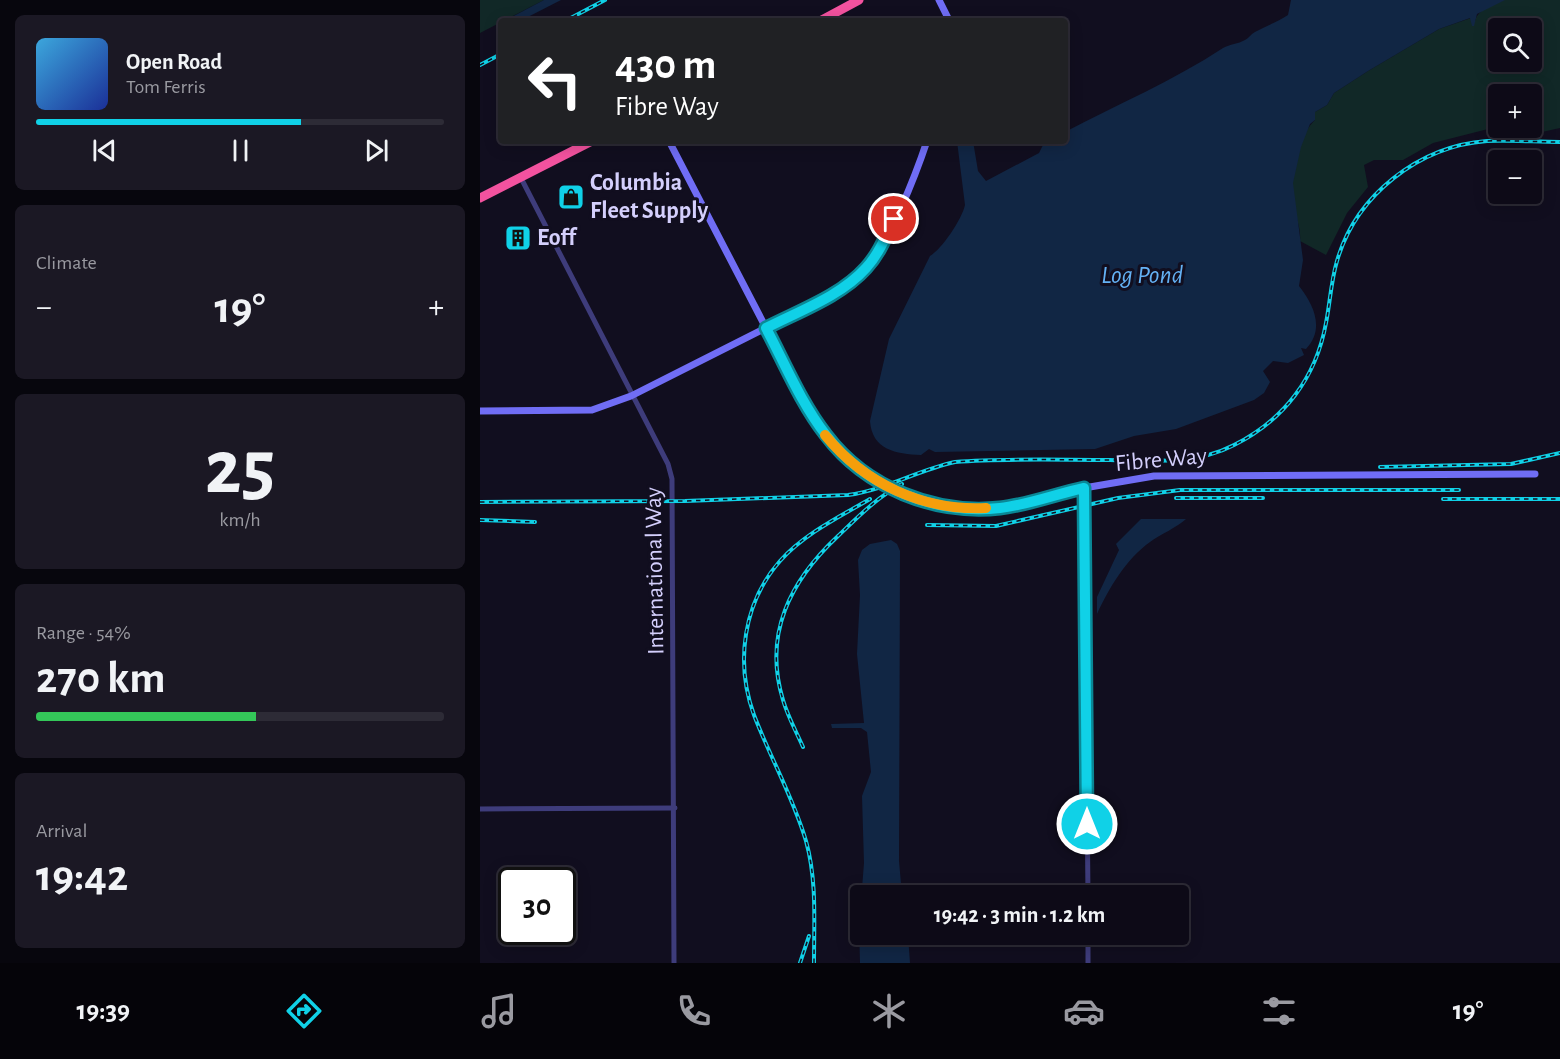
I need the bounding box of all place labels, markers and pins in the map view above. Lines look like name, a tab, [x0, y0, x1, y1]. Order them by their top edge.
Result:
place label: Columbia Fleet Supply	[590, 171, 709, 223]
shop icon: Columbia Fleet Supply	[556, 182, 586, 212]
pin	[868, 193, 919, 244]
building icon: Eoff	[503, 223, 533, 253]
place label: Eoff	[537, 226, 578, 250]

